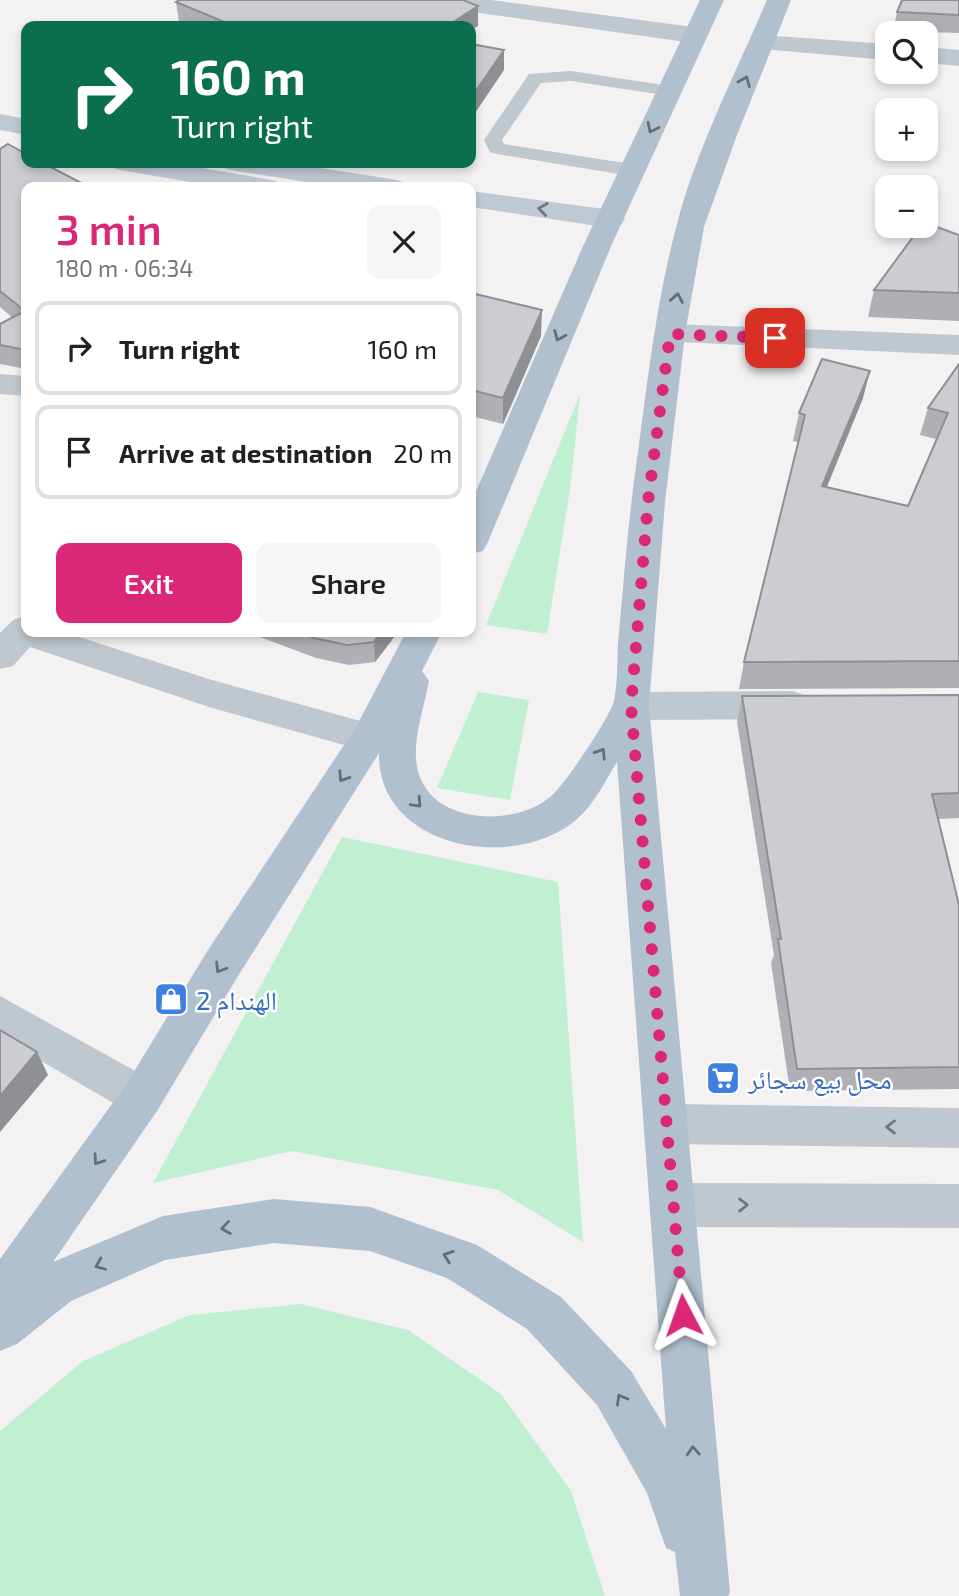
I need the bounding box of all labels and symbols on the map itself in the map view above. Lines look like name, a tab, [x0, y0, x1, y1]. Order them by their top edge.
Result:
one-way arrow	[736, 76, 750, 88]
one-way arrow	[646, 121, 660, 133]
one-way arrow	[537, 202, 549, 217]
one-way arrow	[669, 292, 684, 303]
pin	[745, 308, 805, 368]
one-way arrow	[553, 329, 567, 341]
one-way arrow	[592, 748, 605, 761]
one-way arrow	[339, 769, 352, 782]
one-way arrow	[409, 795, 422, 808]
one-way arrow	[215, 961, 228, 974]
shop icon: الهندام 2	[152, 980, 190, 1018]
place label: الهندام 2	[196, 984, 277, 1019]
supermarket icon: محل بيع سجائر	[704, 1059, 742, 1097]
place label: محل بيع سجائر	[747, 1063, 892, 1097]
one-way arrow	[885, 1119, 896, 1135]
one-way arrow	[93, 1152, 106, 1165]
one-way arrow	[738, 1197, 748, 1213]
one-way arrow	[220, 1220, 232, 1235]
one-way arrow	[442, 1250, 455, 1264]
one-way arrow	[95, 1257, 108, 1271]
position arrow	[646, 1278, 720, 1352]
one-way arrow	[616, 1394, 629, 1407]
one-way arrow	[686, 1445, 701, 1456]

